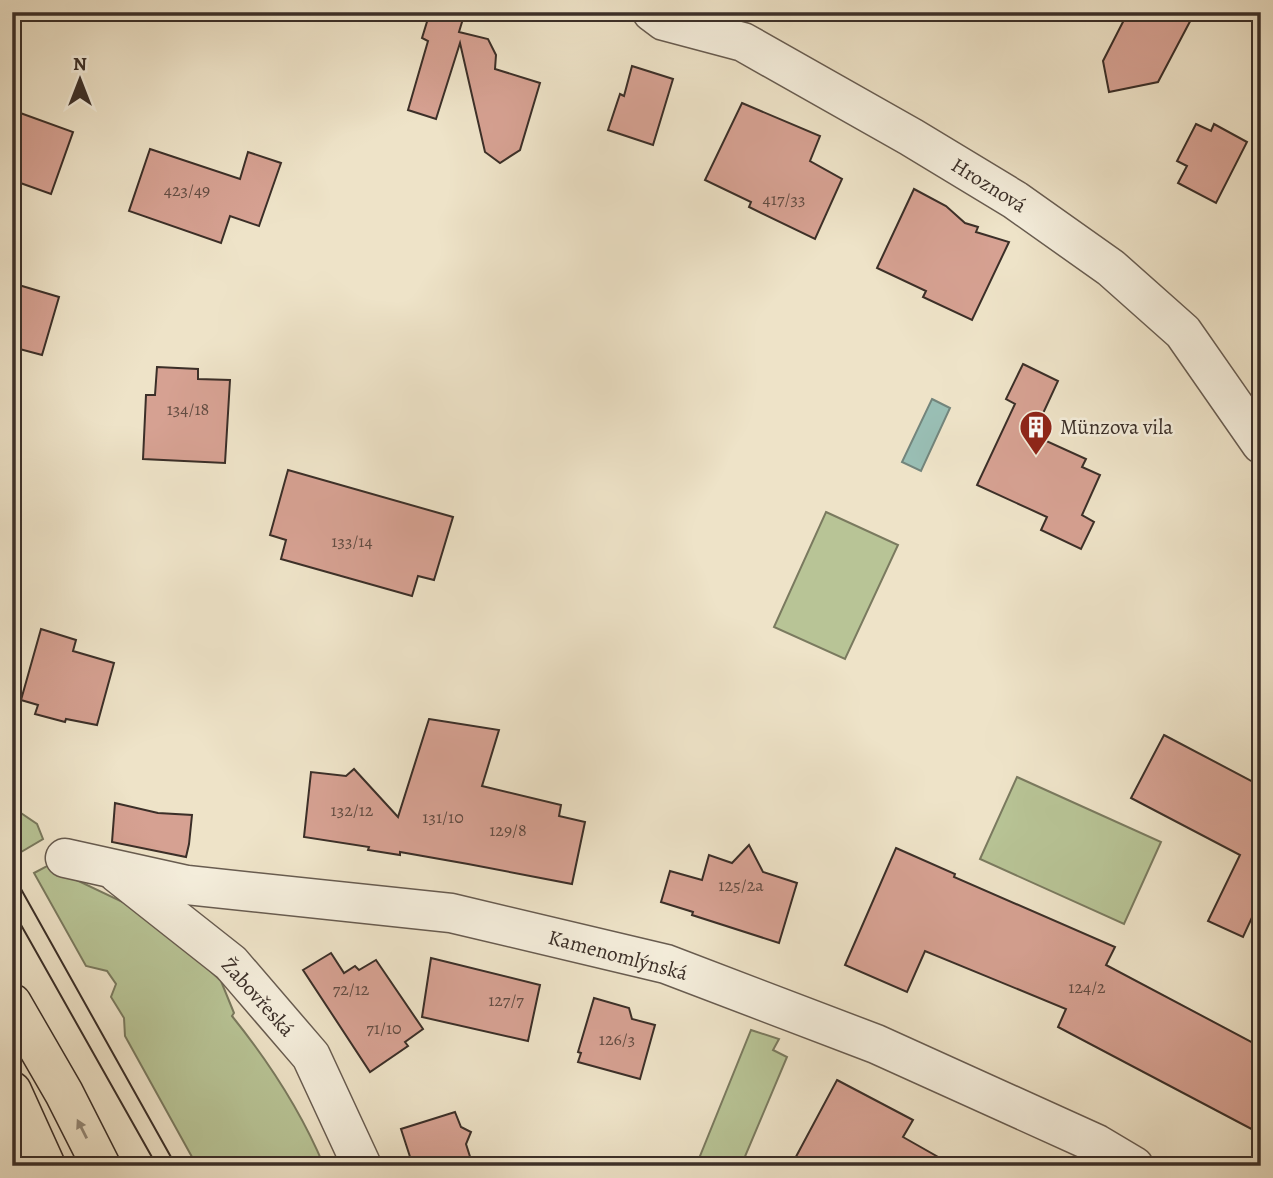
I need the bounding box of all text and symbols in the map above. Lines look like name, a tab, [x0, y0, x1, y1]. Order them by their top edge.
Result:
north arrow	[46, 46, 116, 116]
text: N	[73, 51, 87, 77]
street label: Hroznová	[946, 151, 1032, 219]
house number: 423/49	[164, 178, 210, 202]
house number: 417/33	[763, 187, 805, 211]
house number: 134/18	[167, 397, 209, 421]
building icon: Münzova vila	[1017, 408, 1055, 457]
place label: Münzova vila	[1060, 413, 1173, 441]
house number: 133/14	[331, 529, 373, 553]
house number: 132/12	[331, 798, 374, 822]
house number: 131/10	[422, 805, 464, 829]
house number: 129/8	[489, 818, 527, 842]
house number: 125/2a	[718, 873, 764, 897]
street label: Kamenomlýnská	[545, 923, 691, 987]
street label: Žabovřeská	[215, 951, 301, 1043]
house number: 124/2	[1068, 975, 1106, 999]
house number: 72/12	[333, 977, 370, 1001]
house number: 127/7	[488, 988, 524, 1012]
house number: 71/10	[366, 1016, 402, 1040]
house number: 126/3	[599, 1027, 635, 1051]
one-way arrow	[77, 1119, 88, 1139]

